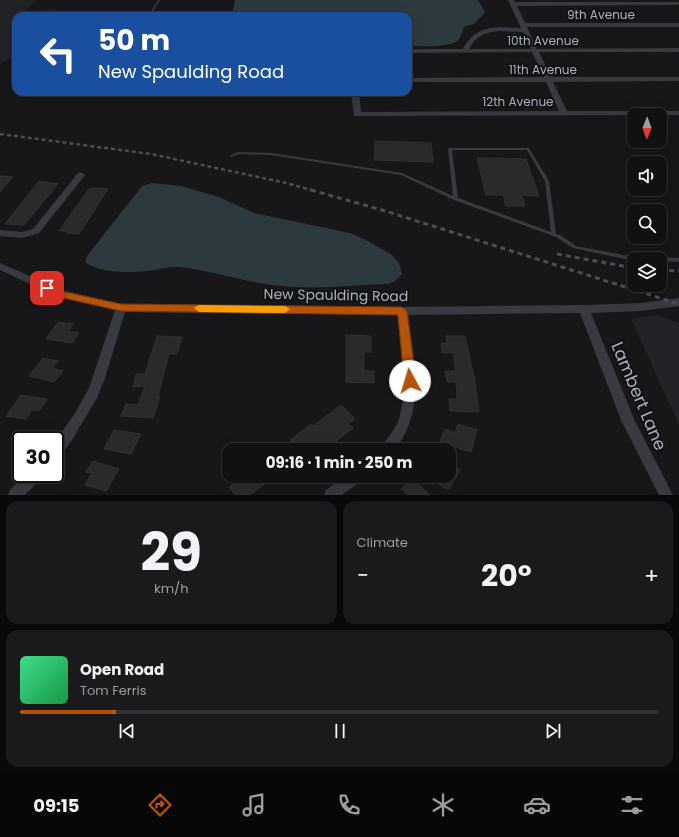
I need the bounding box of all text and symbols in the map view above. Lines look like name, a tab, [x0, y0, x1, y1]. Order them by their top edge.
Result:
street label: 9th Avenue	[567, 6, 635, 23]
text: 50 m	[98, 21, 170, 60]
icon: left	[32, 28, 84, 80]
street label: 10th Avenue	[507, 32, 579, 49]
text: New Spaulding Road	[98, 59, 284, 84]
street label: 11th Avenue	[509, 61, 577, 78]
street label: 12th Avenue	[482, 93, 554, 110]
north arrow	[627, 108, 667, 148]
map controls	[627, 108, 667, 292]
button: sound	[627, 156, 667, 196]
button: search	[627, 204, 667, 244]
button: layers	[627, 252, 667, 292]
pin	[30, 271, 64, 305]
icon: arrive	[36, 277, 58, 299]
street label: New Spaulding Road	[263, 284, 409, 306]
street label: Lambert Lane	[605, 338, 673, 454]
position arrow	[389, 360, 431, 402]
speed limit sign: 30	[12, 431, 64, 483]
text: 09:16 · 1 min · 250 m	[266, 452, 412, 473]
text: 29	[140, 516, 202, 589]
text: Climate	[357, 533, 408, 552]
text: 20°	[481, 554, 532, 597]
text: −	[357, 560, 369, 591]
text: +	[644, 560, 659, 591]
text: km/h	[154, 579, 189, 598]
text: Open Road	[80, 659, 164, 680]
text: Tom Ferris	[80, 681, 147, 700]
icon: previous	[116, 720, 138, 742]
icon: pause	[329, 720, 351, 742]
icon: next	[542, 720, 564, 742]
icon: directions	[146, 791, 174, 819]
icon: music	[240, 791, 268, 819]
icon: phone	[335, 791, 363, 819]
icon: climate	[429, 791, 457, 819]
icon: car	[523, 791, 551, 819]
icon: filters	[618, 791, 646, 819]
text: 09:15	[33, 793, 80, 818]

